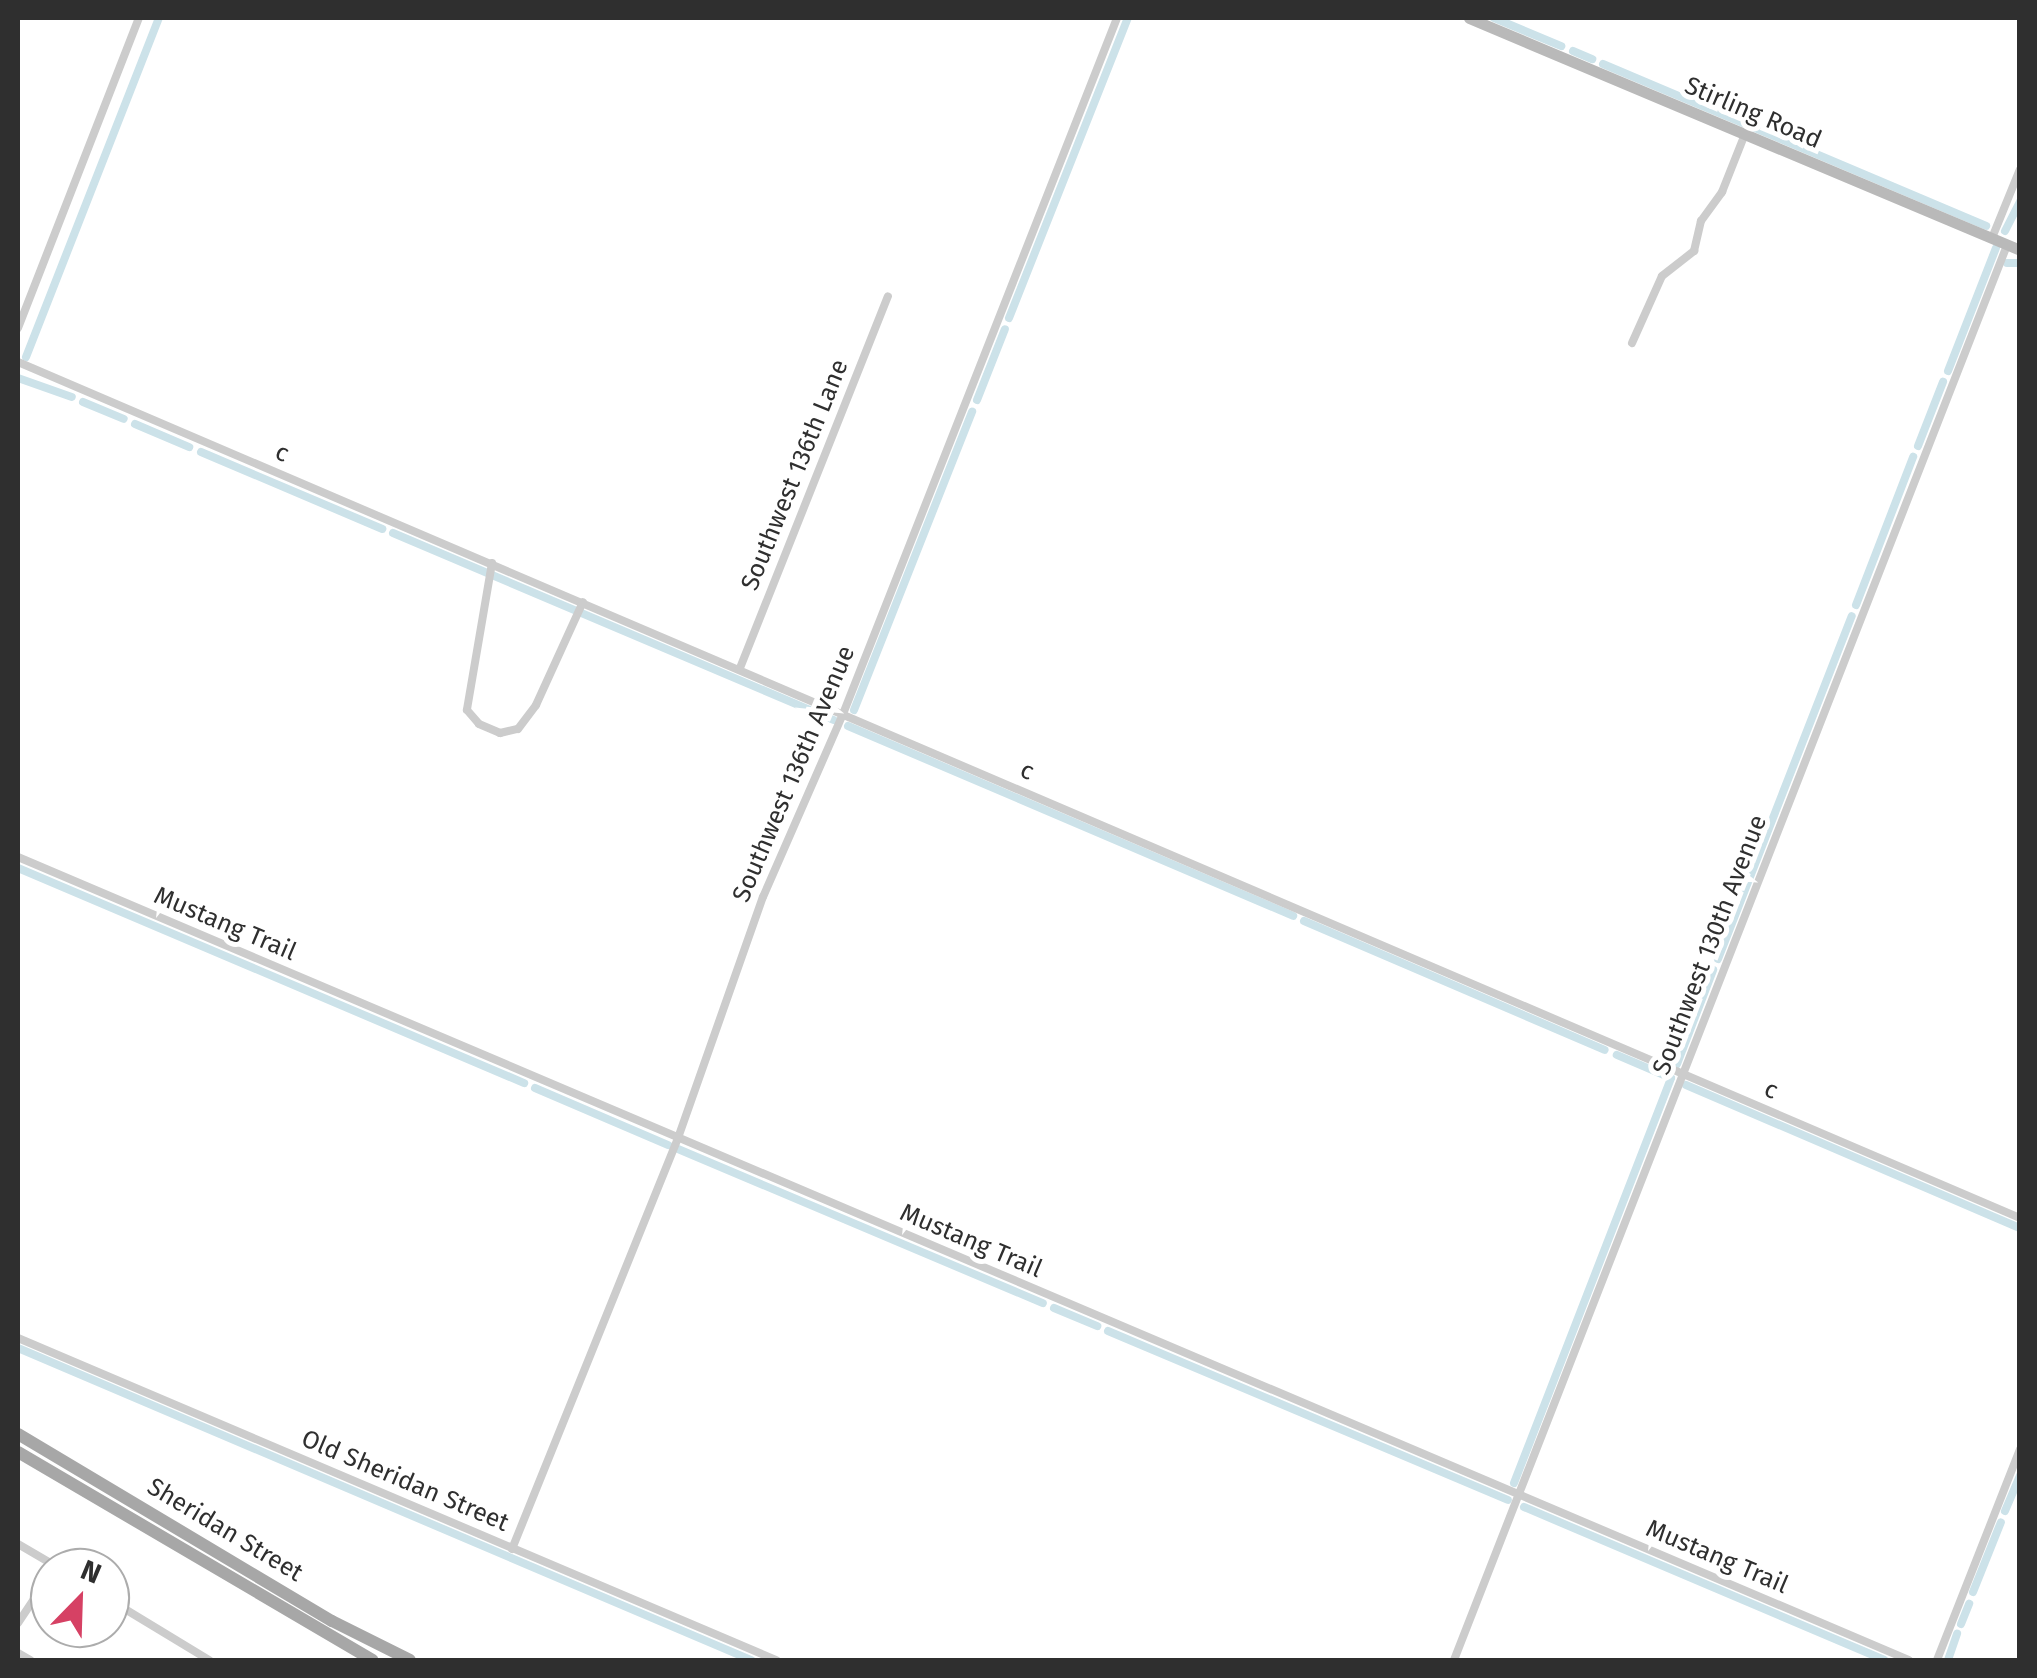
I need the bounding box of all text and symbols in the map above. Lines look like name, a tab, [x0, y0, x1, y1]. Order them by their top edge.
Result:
street label: Stirling Road	[1680, 71, 1826, 155]
street label: Southwest 136th Lane	[735, 355, 855, 595]
street label: c	[271, 437, 293, 469]
street label: Southwest 136th Avenue	[726, 641, 862, 907]
street label: c	[1016, 755, 1038, 787]
street label: Southwest 130th Avenue	[1647, 811, 1773, 1079]
street label: Mustang Trail	[149, 881, 301, 967]
street label: c	[1760, 1074, 1782, 1106]
street label: Mustang Trail	[895, 1198, 1047, 1284]
street label: Old Sheridan Street	[297, 1424, 513, 1538]
street label: Sheridan Street	[142, 1472, 308, 1588]
street label: Mustang Trail	[1641, 1514, 1793, 1600]
north arrow	[30, 1548, 130, 1648]
text: N	[76, 1553, 106, 1591]

